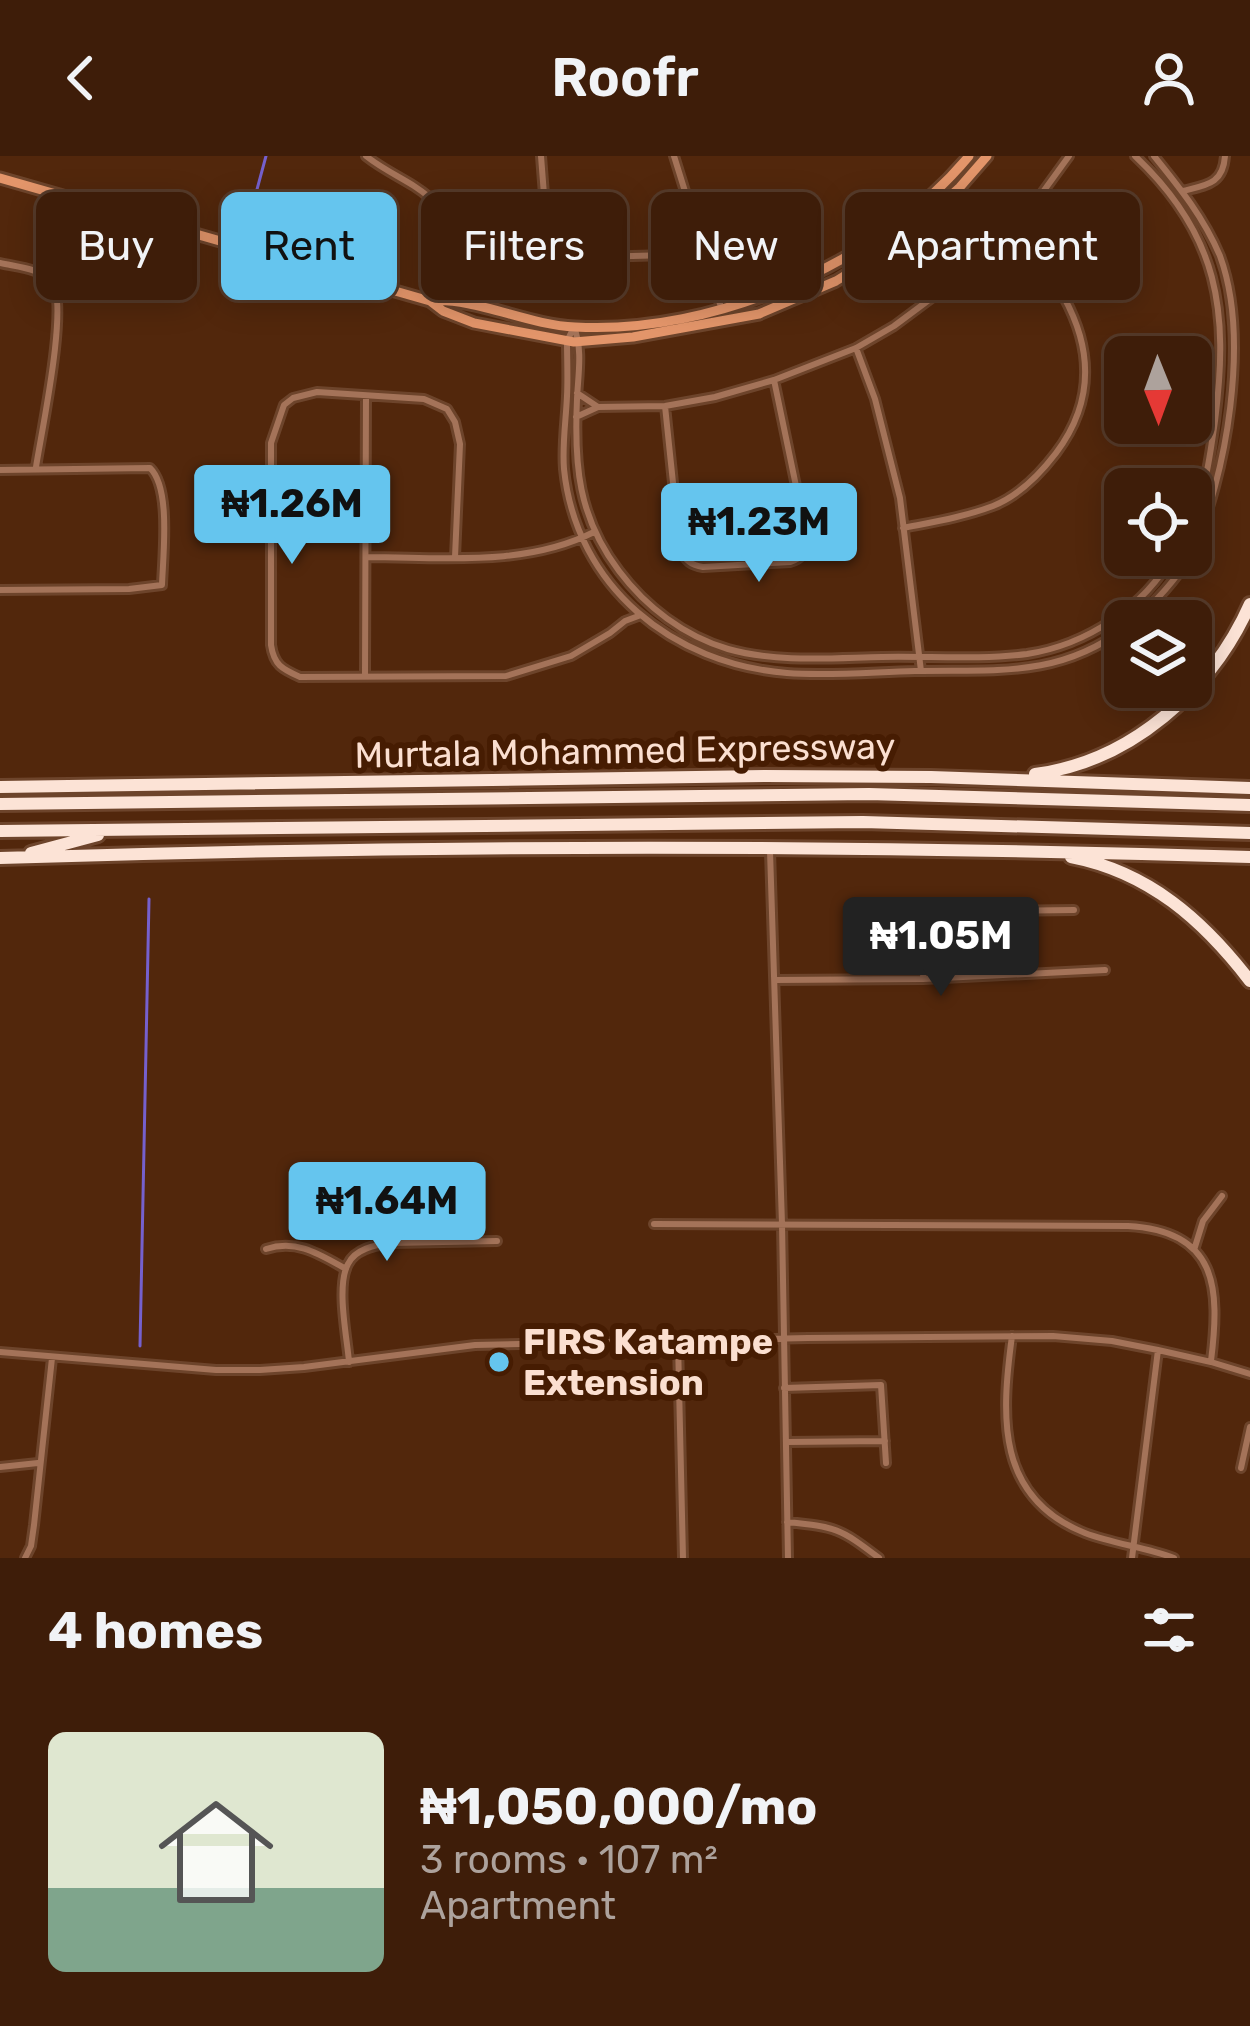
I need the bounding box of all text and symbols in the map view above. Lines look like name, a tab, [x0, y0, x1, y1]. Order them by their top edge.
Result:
icon: back	[48, 45, 114, 111]
icon: person	[1136, 45, 1202, 111]
text: Roofr	[551, 46, 699, 110]
chip: Buy	[36, 192, 197, 300]
chip: Rent	[221, 192, 397, 300]
chip: Filters	[421, 192, 627, 300]
chip: New	[651, 192, 821, 300]
chip: Apartment	[845, 192, 1140, 300]
north arrow	[1104, 336, 1212, 444]
map controls	[1104, 336, 1212, 708]
pin: ₦1.26M	[194, 465, 390, 567]
button: locate	[1104, 468, 1212, 576]
text: ₦1.26M	[221, 481, 363, 527]
pin: ₦1.23M	[661, 483, 857, 585]
text: ₦1.23M	[688, 499, 830, 545]
button: layers	[1104, 600, 1212, 708]
street label: Murtala Mohammed Expressway	[354, 724, 896, 777]
pin: ₦1.05M	[843, 897, 1039, 999]
text: ₦1.05M	[870, 913, 1012, 959]
pin: ₦1.64M	[289, 1162, 485, 1264]
text: ₦1.64M	[316, 1178, 458, 1224]
place label: FIRS Katampe Extension	[523, 1320, 773, 1404]
marker: FIRS Katampe Extension	[486, 1349, 512, 1375]
icon: filters	[1136, 1597, 1202, 1663]
text: 4 homes	[48, 1600, 263, 1661]
text: ₦1,050,000/mo	[420, 1776, 817, 1837]
icon: home	[144, 1780, 288, 1924]
text: 3 rooms · 107 m²	[420, 1837, 718, 1883]
text: Apartment	[420, 1883, 616, 1929]

